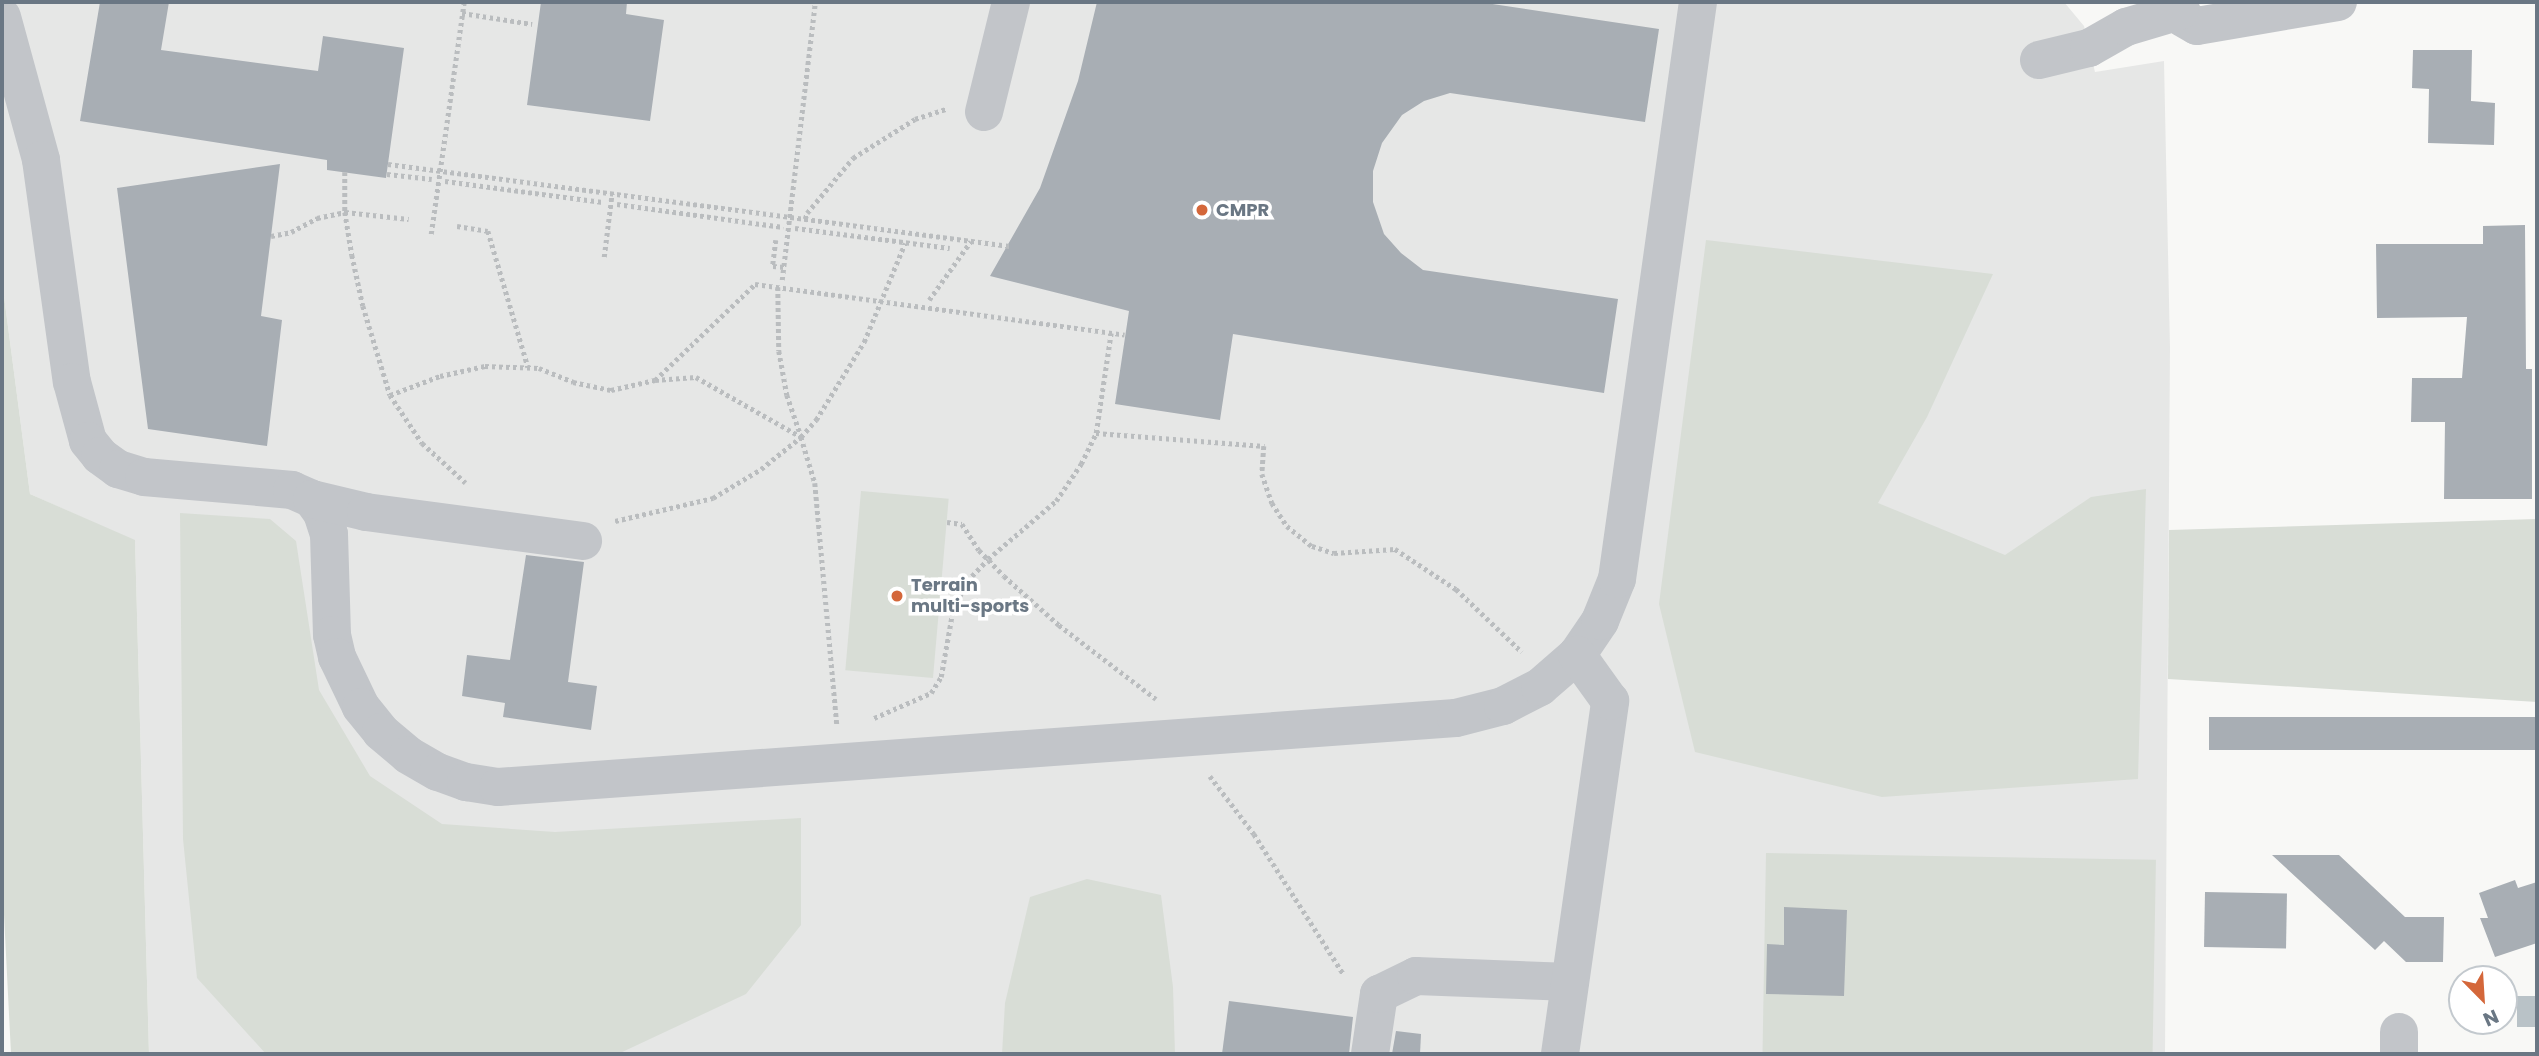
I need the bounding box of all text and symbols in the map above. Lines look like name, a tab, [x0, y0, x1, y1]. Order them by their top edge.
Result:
place label: CMPR	[1216, 199, 1269, 221]
marker: CMPR	[1194, 202, 1210, 218]
place label: Terrain multi-sports	[911, 575, 1029, 618]
marker: Terrain multi-sports	[889, 588, 905, 604]
north arrow	[2448, 965, 2518, 1035]
text: N	[2479, 1003, 2503, 1033]

